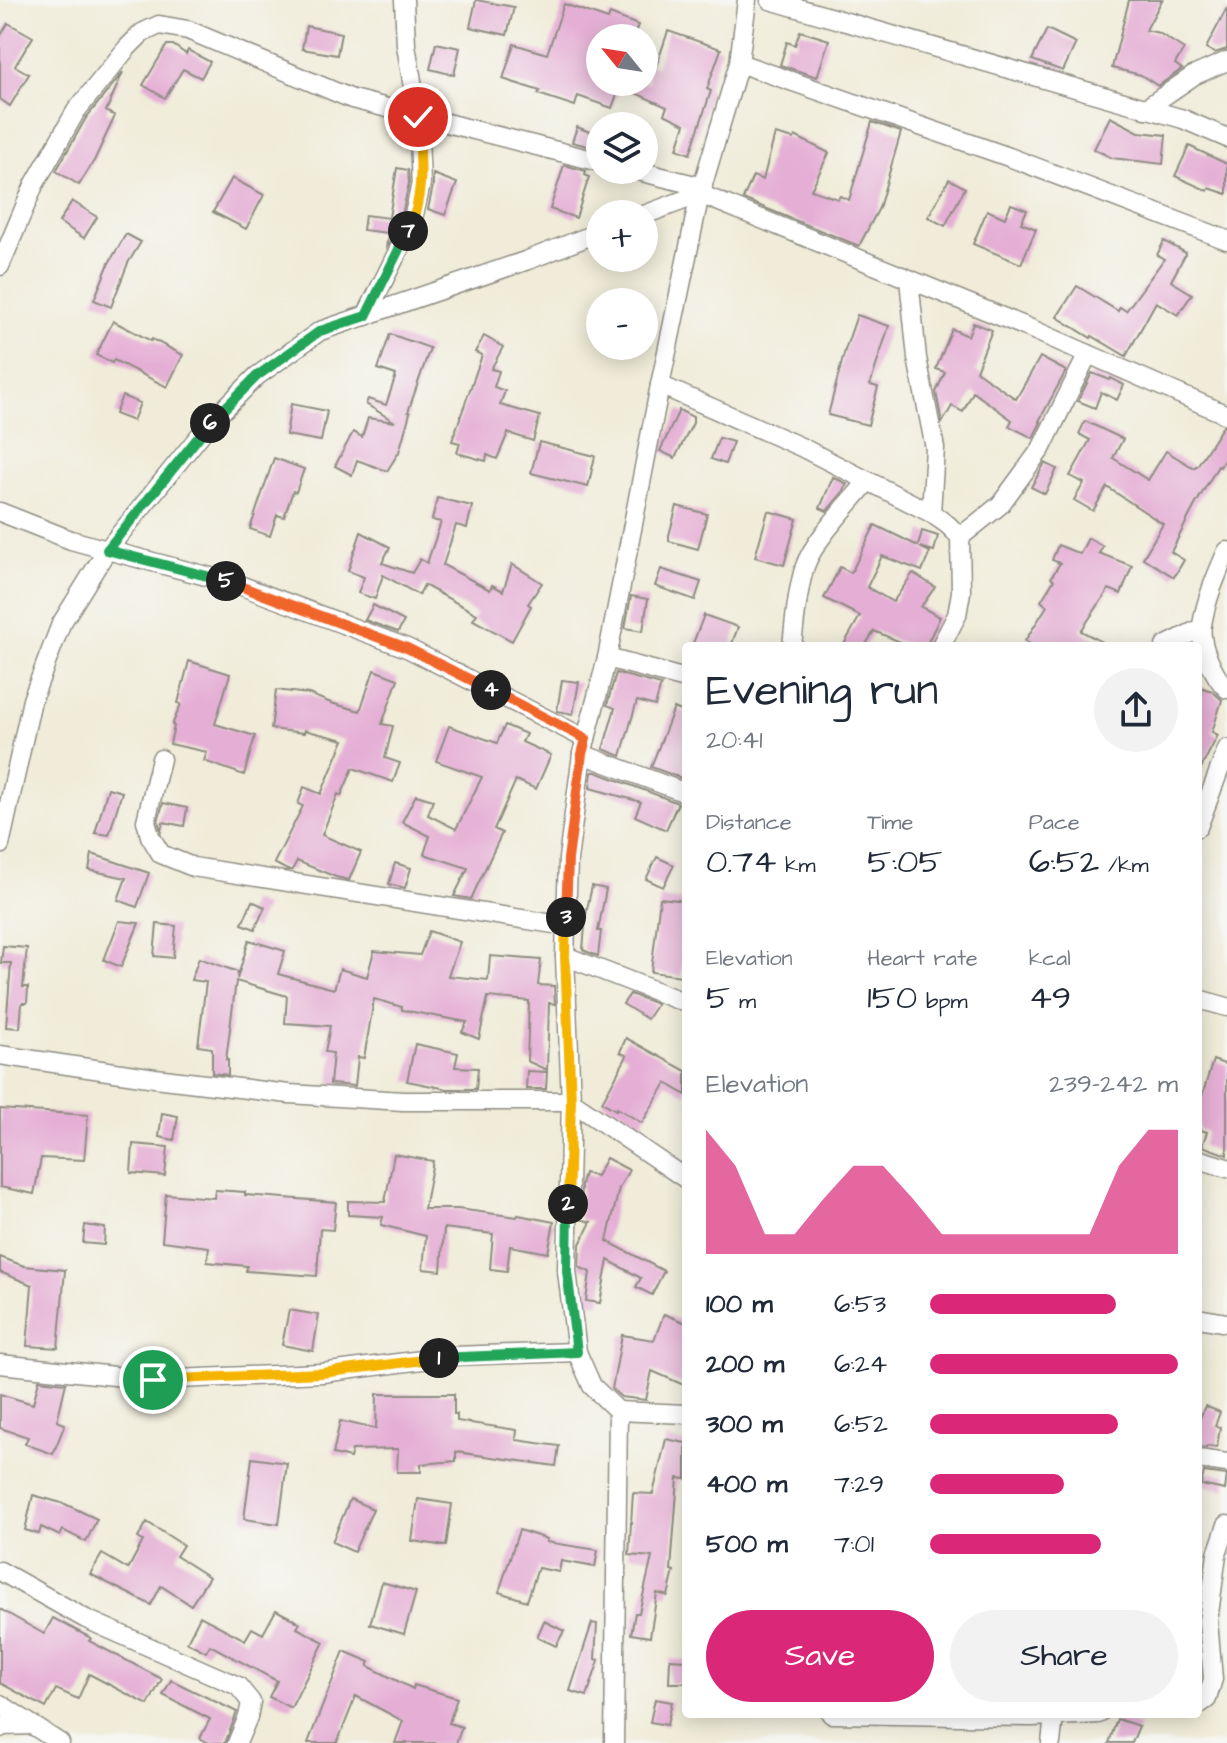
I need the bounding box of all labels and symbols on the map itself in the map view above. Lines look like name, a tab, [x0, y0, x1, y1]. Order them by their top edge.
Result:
north arrow	[586, 24, 658, 96]
pin	[384, 83, 452, 151]
pin: 7	[388, 211, 428, 251]
pin: 6	[190, 403, 230, 443]
pin: 5	[206, 561, 246, 601]
pin: 4	[471, 670, 511, 710]
pin: 3	[546, 897, 586, 937]
pin: 2	[548, 1184, 588, 1224]
pin: 1	[419, 1338, 459, 1378]
pin	[119, 1346, 187, 1414]

